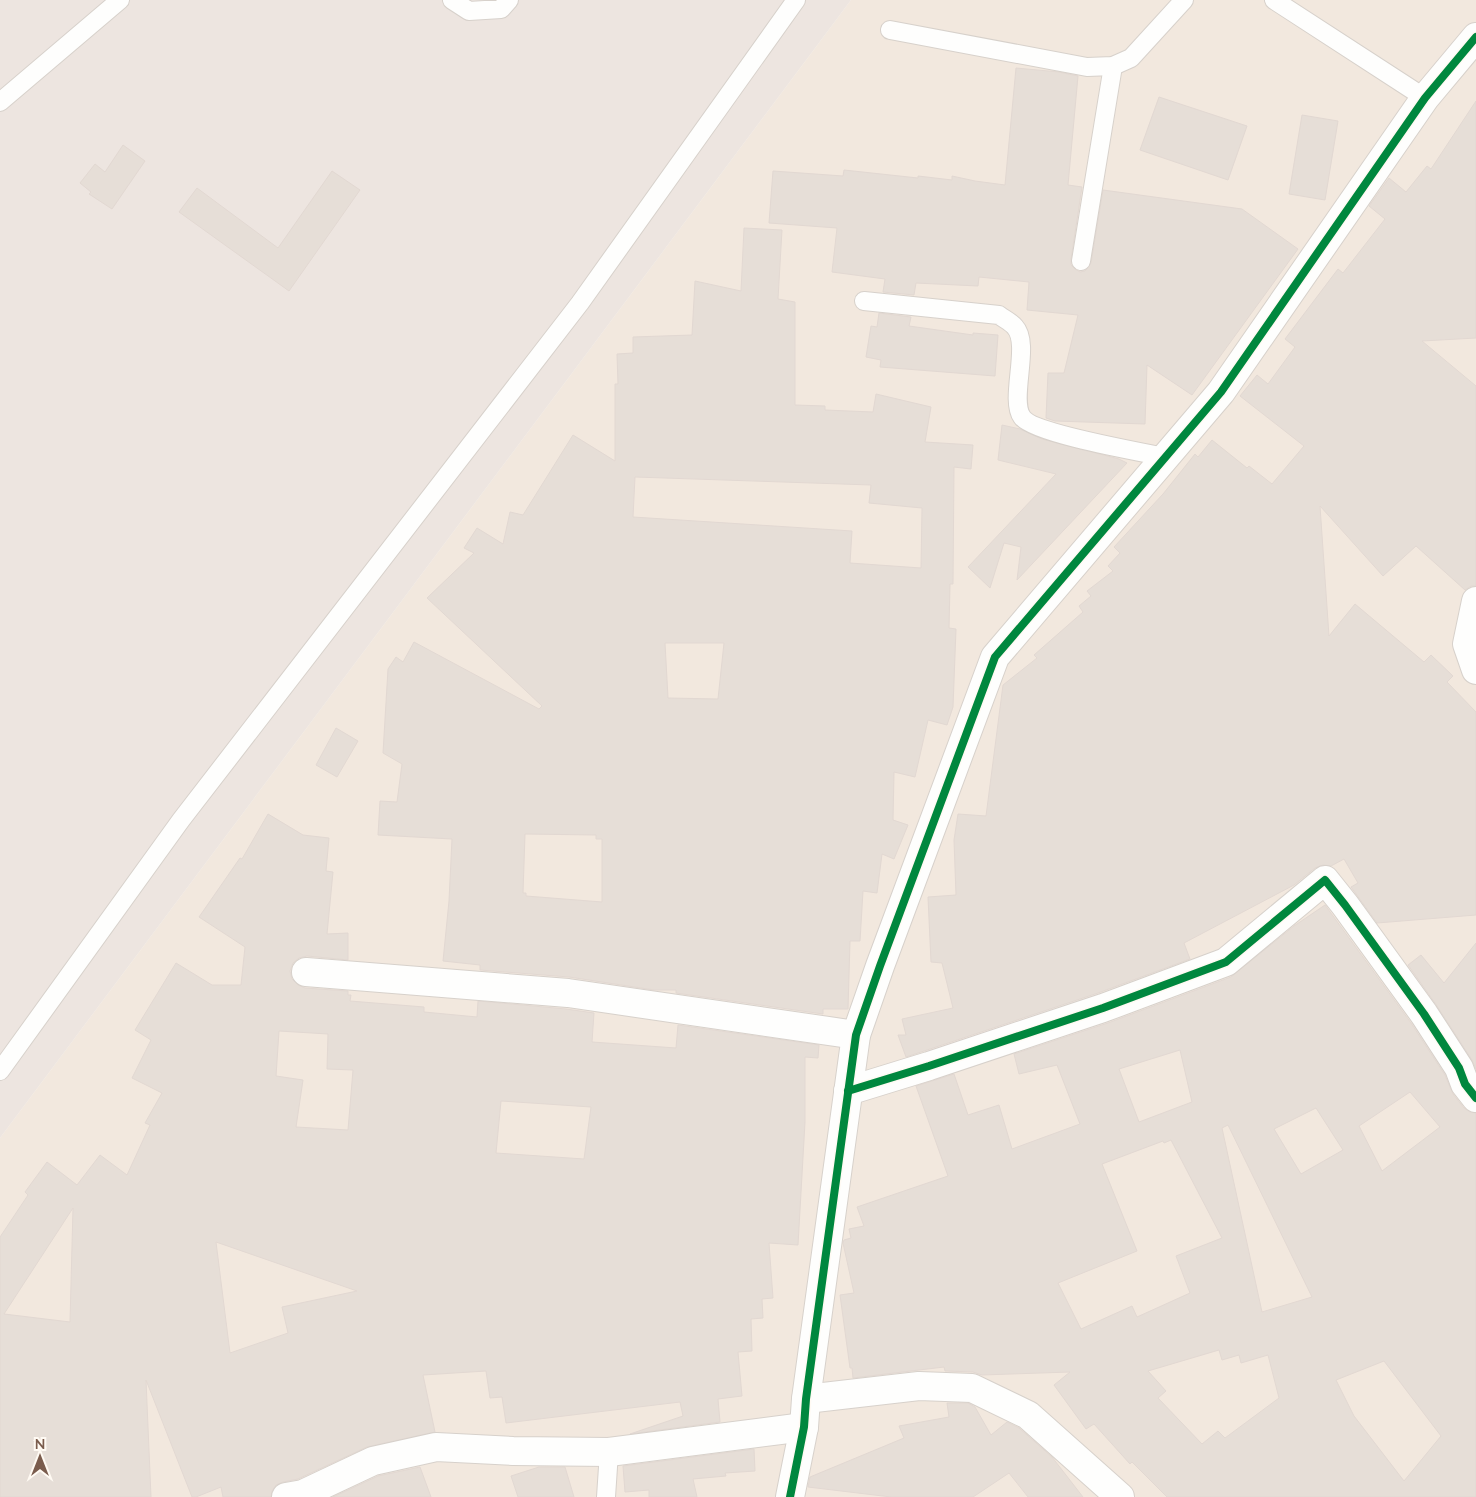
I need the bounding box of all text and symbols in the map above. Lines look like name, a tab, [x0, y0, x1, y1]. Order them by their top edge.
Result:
north arrow	[15, 1432, 65, 1482]
text: N	[35, 1435, 45, 1453]

